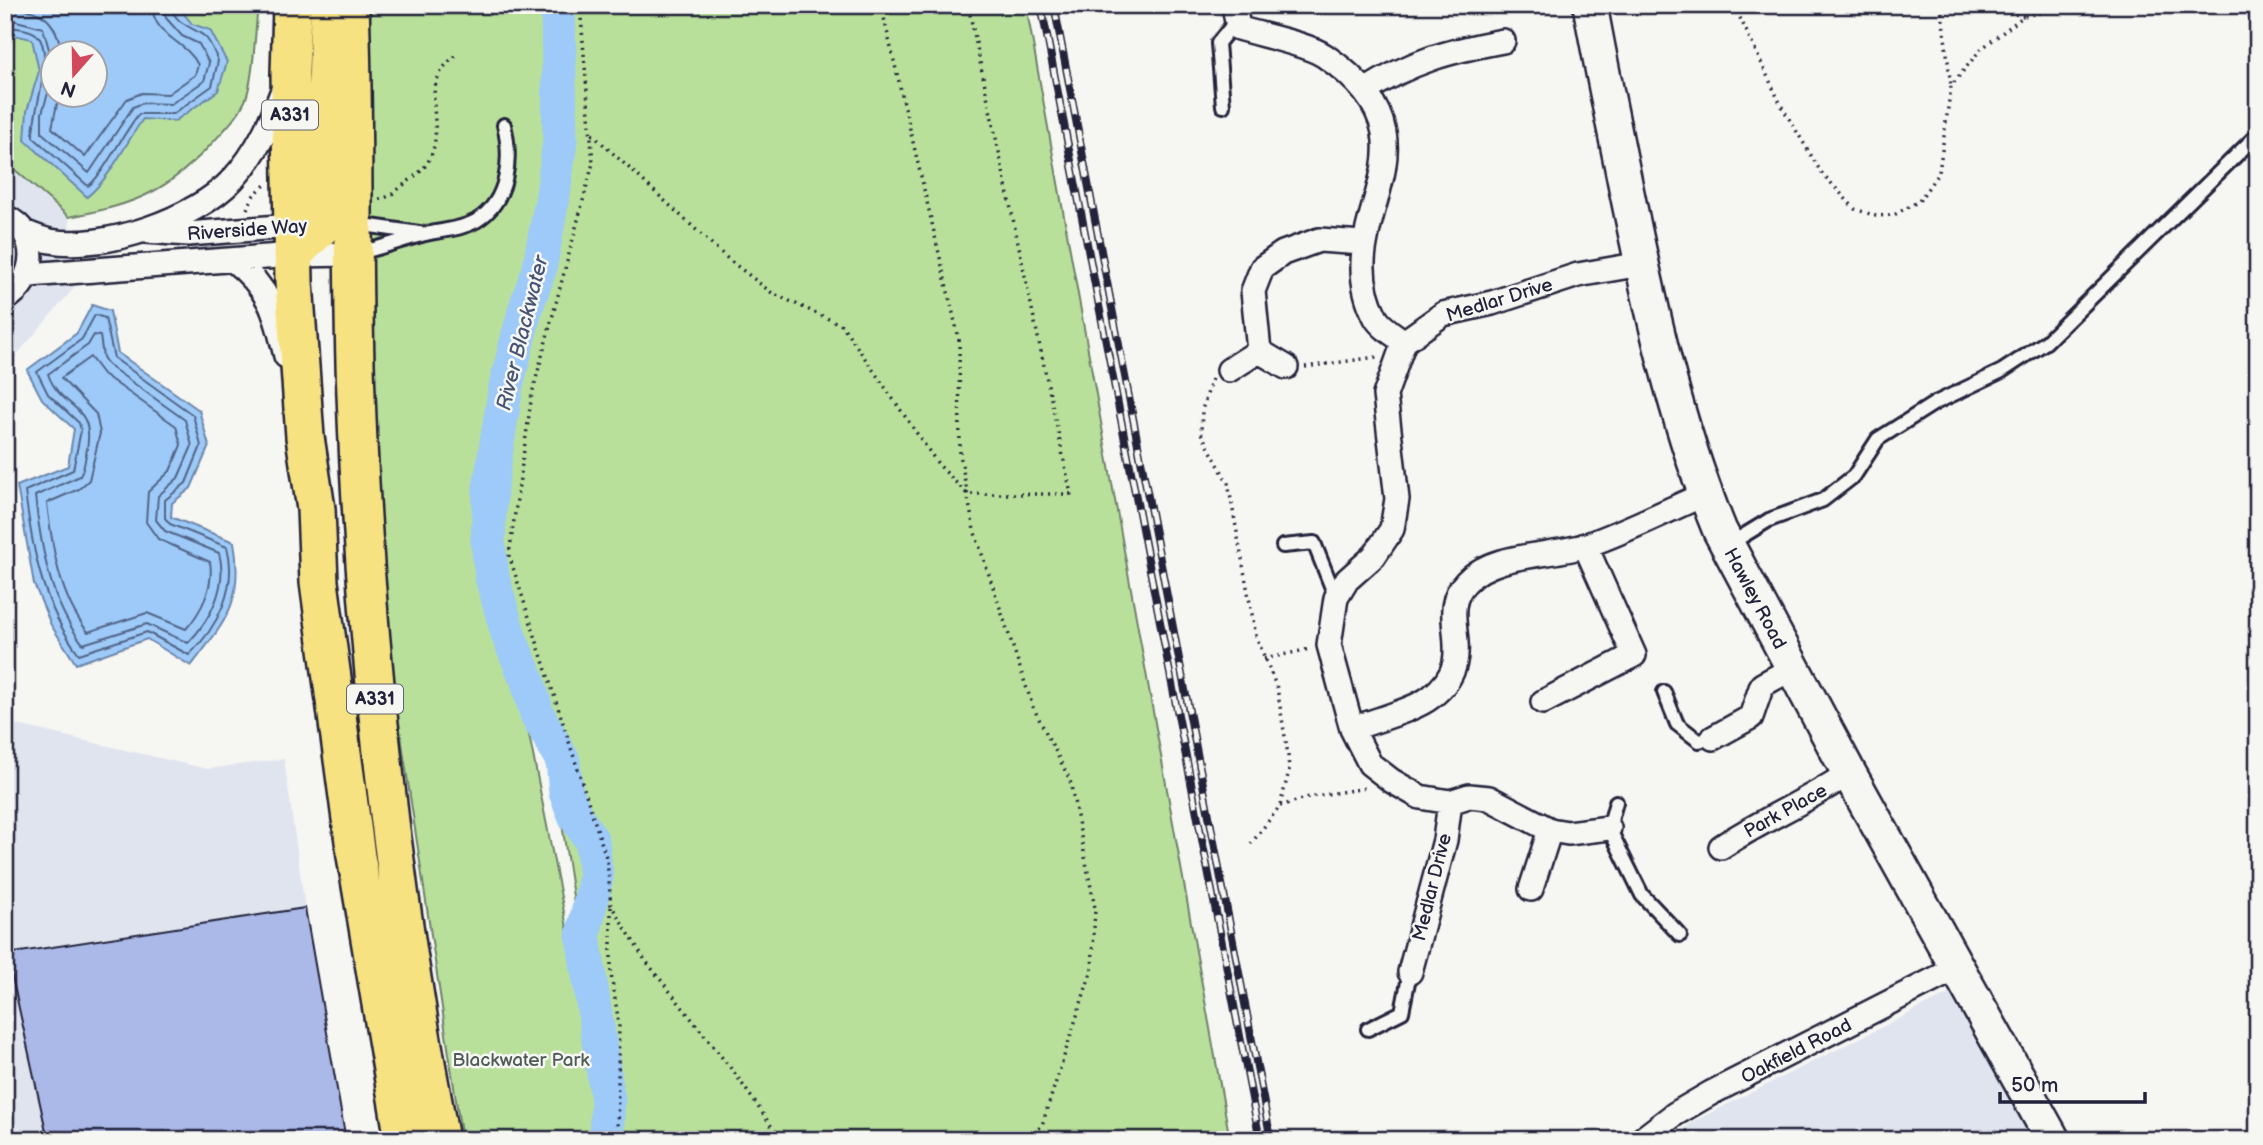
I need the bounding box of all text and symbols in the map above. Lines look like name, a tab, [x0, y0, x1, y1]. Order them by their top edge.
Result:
north arrow	[38, 38, 108, 108]
text: N	[58, 75, 79, 102]
road number: A331	[262, 100, 318, 130]
street label: Riverside Way	[186, 215, 308, 246]
water label: River Blackwater	[491, 252, 554, 413]
street label: Medlar Drive	[1443, 273, 1555, 328]
street label: Hawley Road	[1718, 544, 1791, 653]
road number: A331	[347, 684, 403, 714]
street label: Park Place	[1740, 779, 1831, 844]
street label: Medlar Drive	[1408, 831, 1457, 944]
street label: Oakfield Road	[1738, 1014, 1856, 1089]
park label: Blackwater Park	[452, 1049, 590, 1072]
scale bar	[2000, 1061, 2146, 1105]
text: 50 m	[2011, 1073, 2058, 1098]

